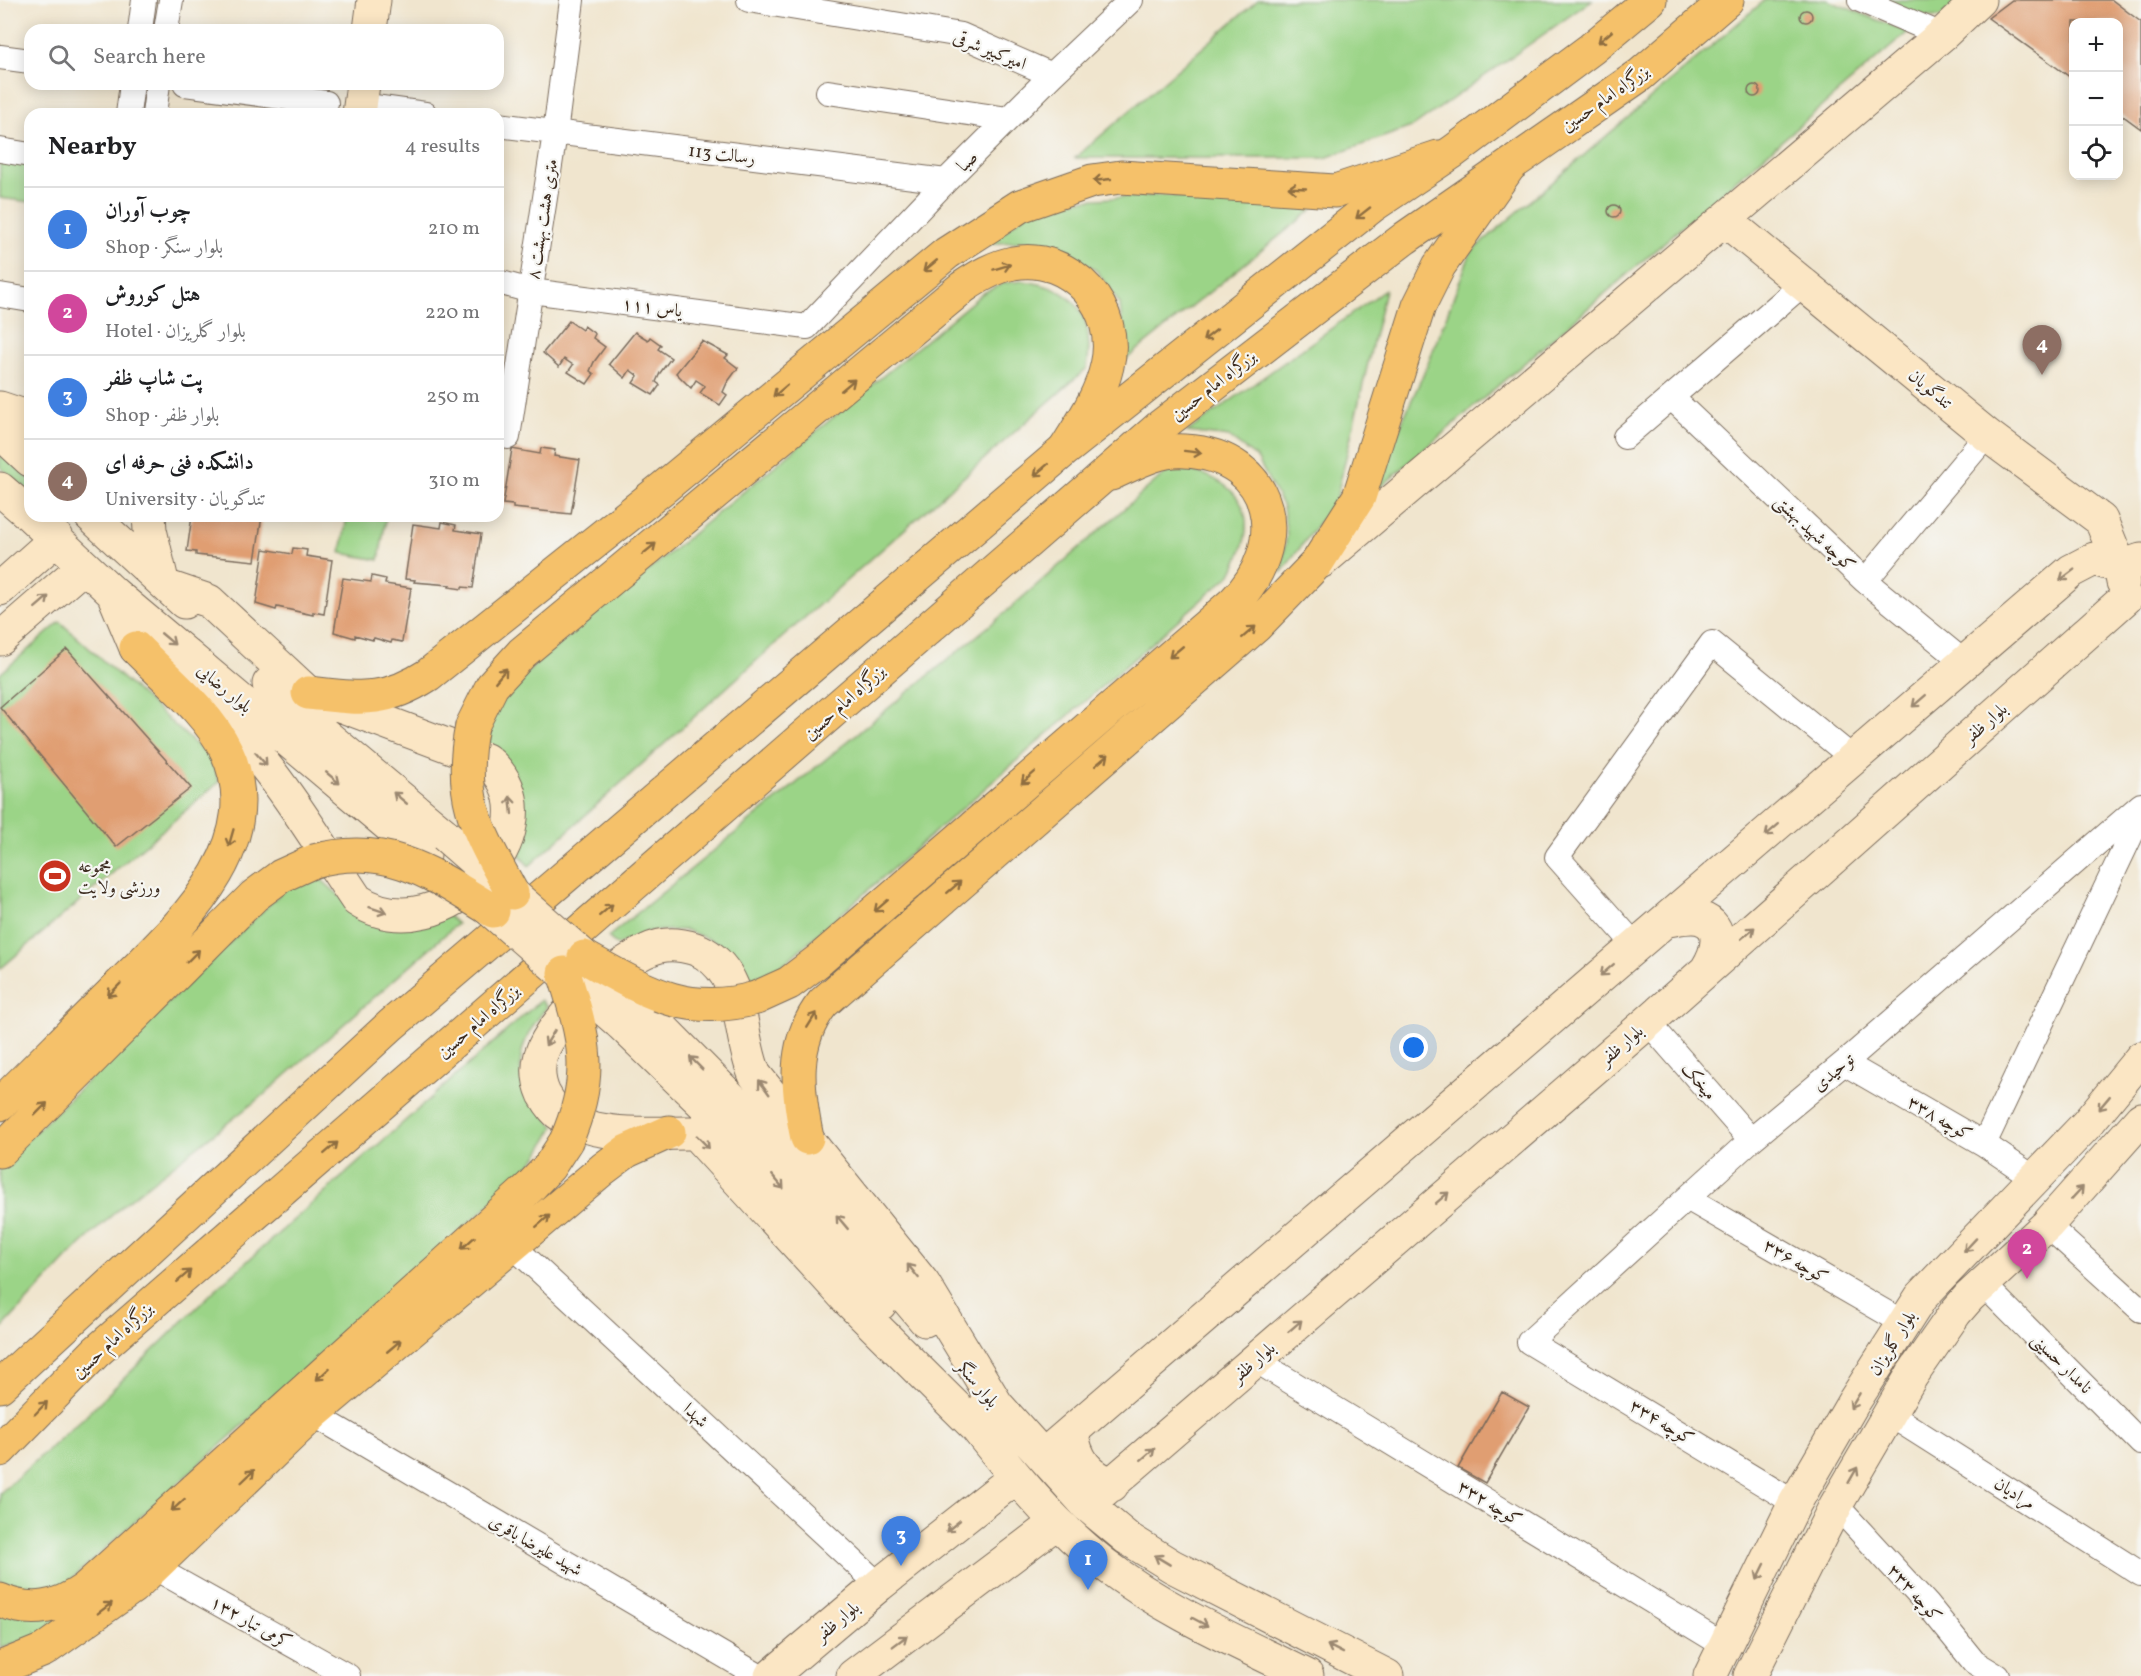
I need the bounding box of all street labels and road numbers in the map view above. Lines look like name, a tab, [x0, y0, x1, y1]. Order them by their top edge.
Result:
street label: امیرکبیر شرقی	[949, 25, 1030, 77]
street label: بزرگراه امام حسین	[1556, 59, 1656, 140]
street label: رسالت 113	[687, 139, 757, 172]
street label: صبا	[952, 146, 984, 178]
street label: ۸ متری هشت بهشت	[522, 157, 565, 281]
street label: یاس ۱۱۱	[620, 292, 685, 325]
street label: بزرگراه امام حسین	[1165, 344, 1263, 429]
street label: تندگویان	[1902, 364, 1958, 416]
street label: کوچه شهید بهشتی	[1768, 490, 1860, 578]
street label: بلوار رضایی	[191, 659, 257, 720]
street label: بزرگراه امام حسین	[798, 659, 893, 748]
street label: بلوار ظفر	[1957, 698, 2014, 752]
street label: بزرگراه امام حسین	[432, 978, 527, 1067]
street label: بلوار ظفر	[1593, 1020, 1650, 1074]
street label: توحیدی	[1808, 1048, 1861, 1098]
street label: میخک	[1674, 1058, 1721, 1106]
street label: کوچه ۳۳۸	[1902, 1091, 1976, 1148]
street label: کوچه ۳۳۶	[1758, 1234, 1832, 1291]
street label: بزرگراه امام حسین	[66, 1296, 160, 1387]
street label: بلوار گلریزان	[1863, 1306, 1923, 1381]
street label: نامدار حسینی	[2025, 1328, 2097, 1400]
street label: بلوار ظفر	[1225, 1337, 1282, 1391]
street label: بلوار سنگر	[948, 1354, 1004, 1414]
street label: کوچه ۳۳۴	[1624, 1394, 1698, 1452]
street label: شهدا	[677, 1398, 713, 1434]
street label: مرادیان	[1989, 1472, 2040, 1517]
street label: کوچه ۳۳۲	[1452, 1475, 1526, 1533]
street label: شهید علیرضا باقری	[484, 1509, 587, 1583]
street label: کوچه ۳۳۳	[1881, 1559, 1947, 1629]
street label: کرمی تبار ۱۳۲	[205, 1591, 295, 1656]
street label: بلوار ظفر	[809, 1596, 866, 1650]

